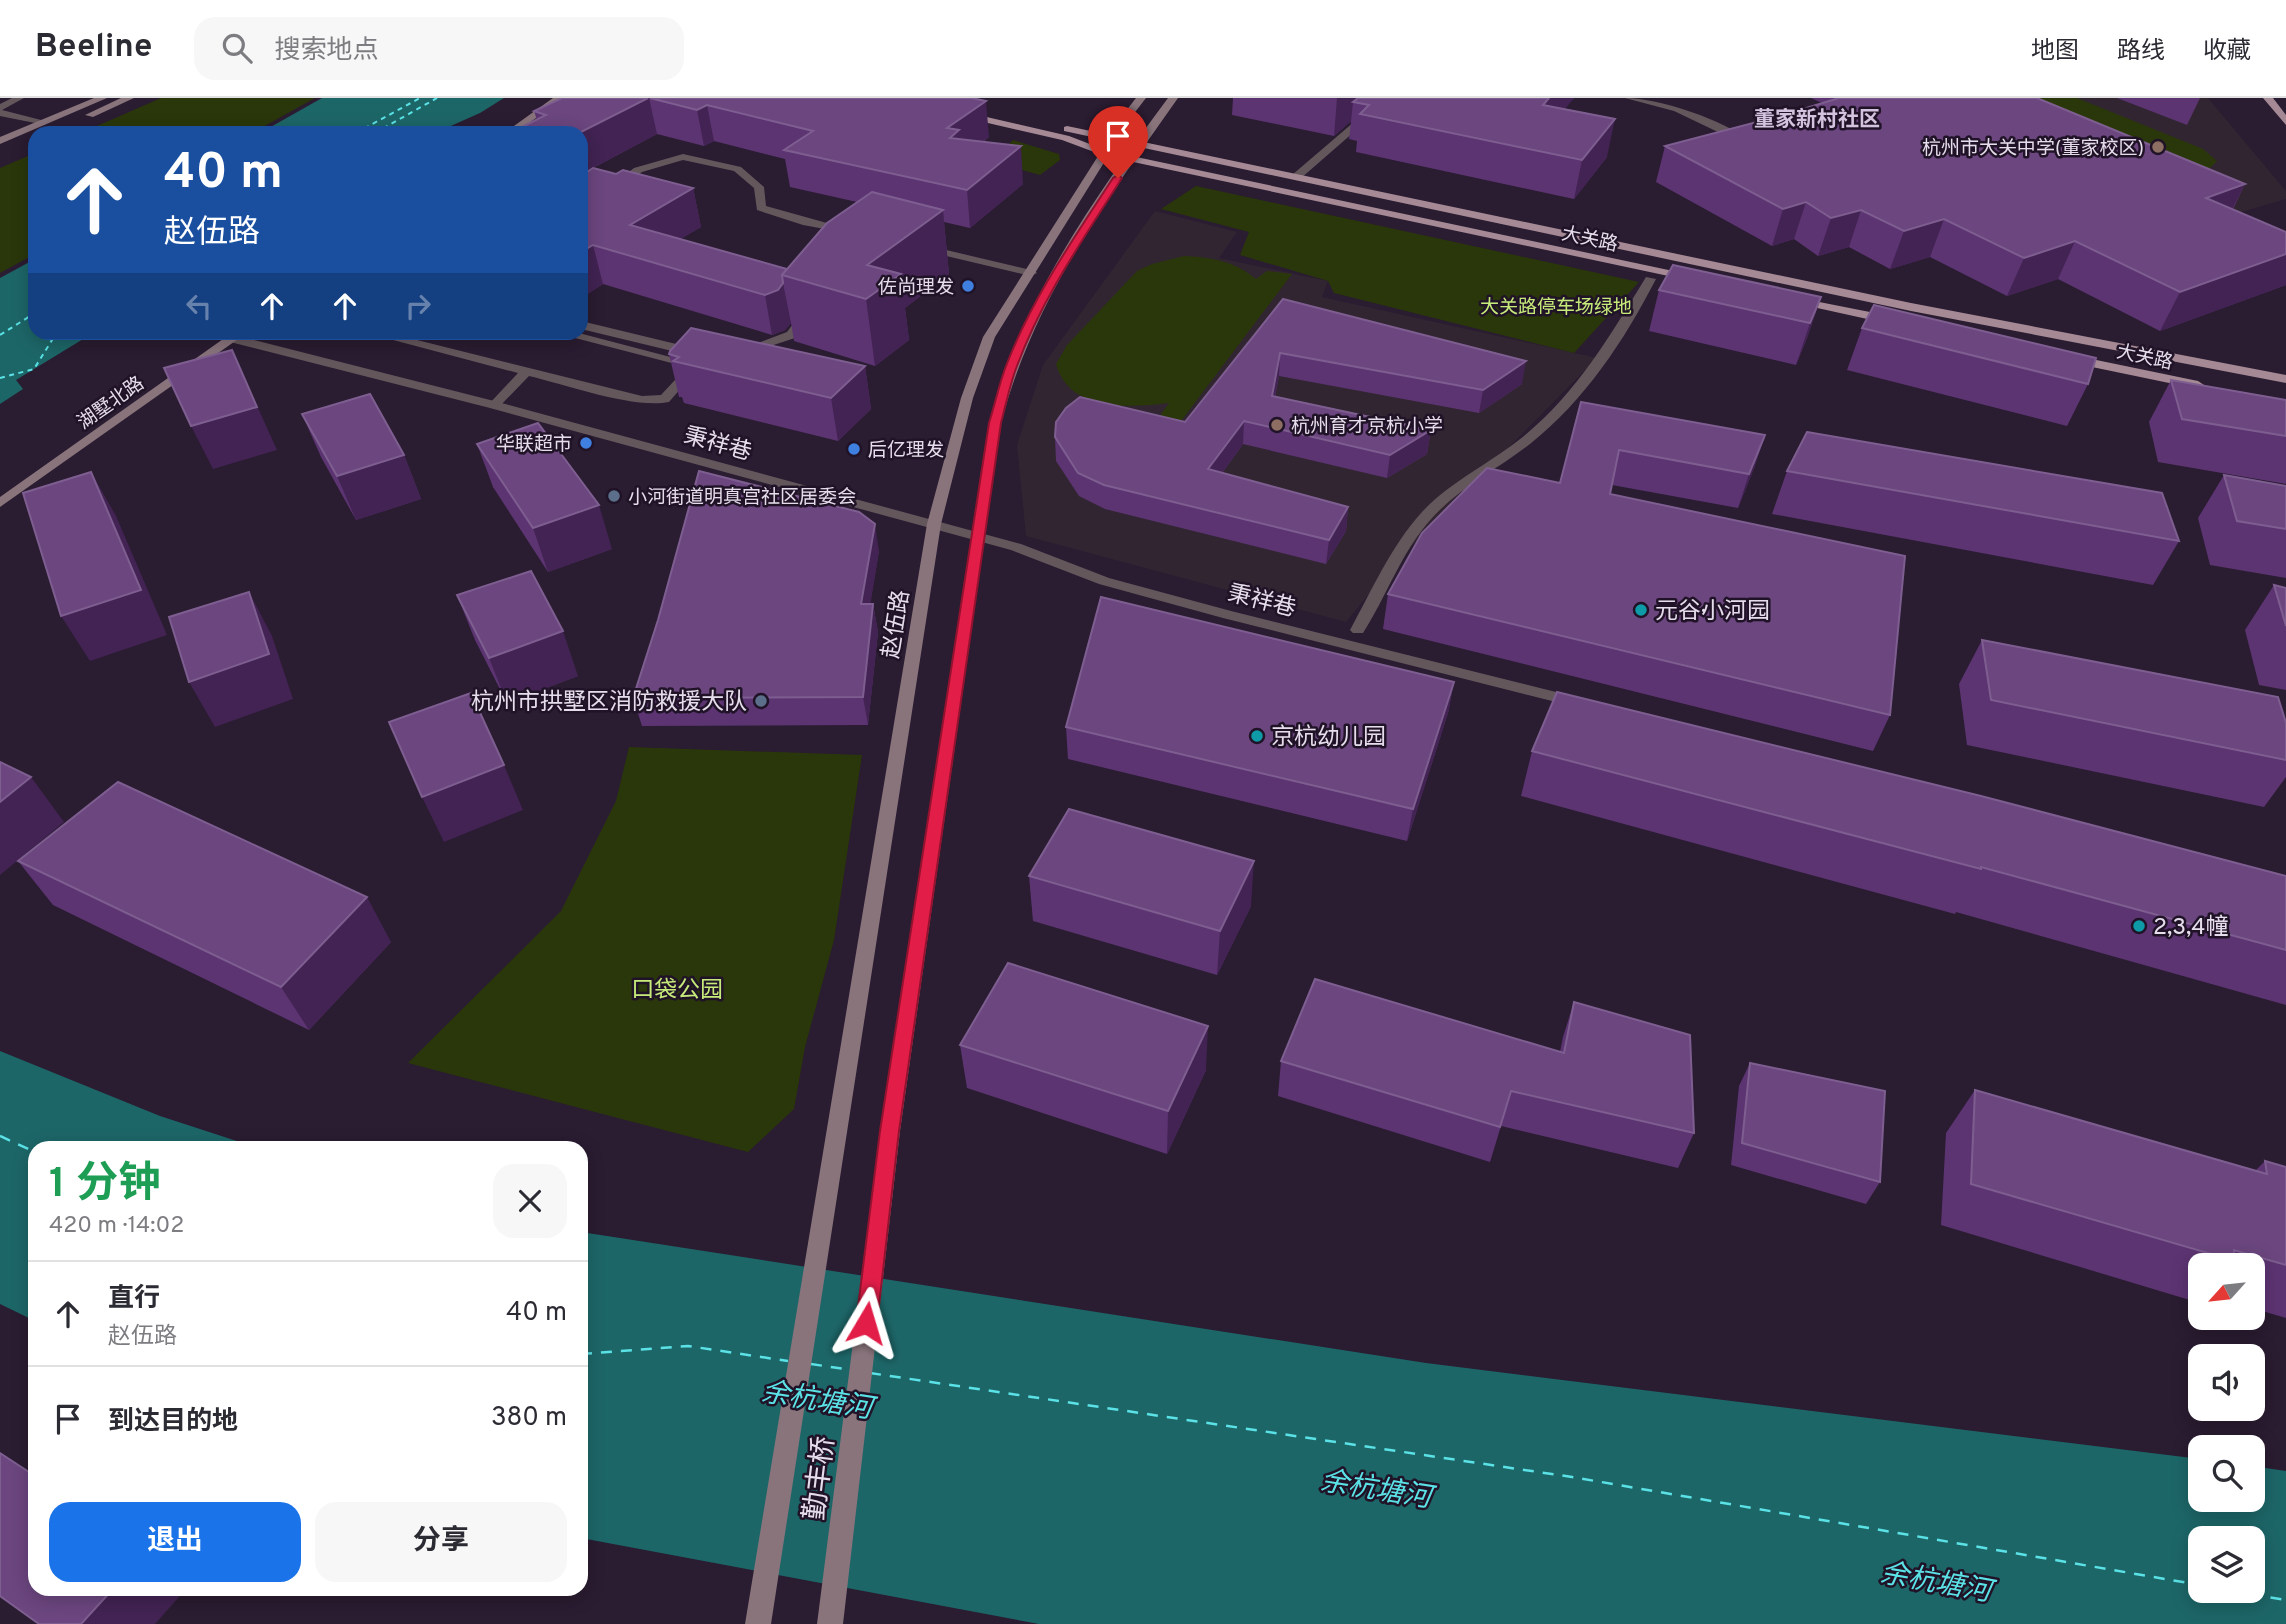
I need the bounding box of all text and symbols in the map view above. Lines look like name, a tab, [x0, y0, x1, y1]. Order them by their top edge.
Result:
search box	[194, 17, 684, 80]
text: Beeline	[35, 27, 152, 69]
icon: search	[218, 29, 256, 67]
text: 搜索地点	[274, 35, 378, 68]
text: 地图	[2031, 37, 2079, 67]
text: 路线	[2117, 37, 2165, 67]
text: 收藏	[2203, 37, 2251, 67]
pin	[1088, 106, 1148, 178]
district label: 董家新村社区	[1754, 107, 1880, 134]
icon: arrive	[1099, 117, 1137, 155]
place label: 杭州市大关中学(董家校区)	[1922, 137, 2144, 161]
marker: 杭州市大关中学(董家校区)	[2150, 139, 2166, 155]
text: 40 m	[164, 144, 283, 206]
icon: ahead	[49, 154, 140, 245]
text: 赵伍路	[164, 214, 260, 254]
street label: 大关路	[1559, 222, 1620, 258]
place label: 佐尚理发	[878, 276, 954, 300]
marker: 佐尚理发	[960, 278, 976, 294]
icon: left	[180, 287, 218, 325]
icon: ahead	[253, 287, 291, 325]
icon: ahead	[326, 287, 364, 325]
icon: right	[399, 287, 437, 325]
park label: 大关路停车场绿地	[1480, 296, 1632, 320]
street label: 大关路	[2114, 340, 2175, 376]
street label: 湖墅北路	[73, 372, 149, 435]
place label: 杭州育才京杭小学	[1291, 415, 1443, 439]
marker: 杭州育才京杭小学	[1269, 417, 1285, 433]
street label: 秉祥巷	[680, 422, 754, 468]
place label: 华联超市	[496, 433, 572, 457]
marker: 华联超市	[578, 435, 594, 451]
place label: 后亿理发	[868, 439, 944, 463]
marker: 后亿理发	[846, 441, 862, 457]
place label: 小河街道明真宫社区居委会	[628, 486, 856, 510]
marker: 小河街道明真宫社区居委会	[606, 488, 622, 504]
street label: 秉祥巷	[1224, 580, 1298, 625]
street label: 赵伍路	[878, 588, 917, 661]
place label: 元谷·小河园	[1655, 598, 1770, 627]
marker: 元谷·小河园	[1633, 602, 1649, 618]
place label: 杭州市拱墅区消防救援大队	[471, 689, 747, 718]
marker: 杭州市拱墅区消防救援大队	[753, 693, 769, 709]
place label: 京杭幼儿园	[1271, 724, 1386, 753]
marker: 京杭幼儿园	[1249, 728, 1265, 744]
place label: 2,3,4幢	[2153, 914, 2228, 943]
marker: 2,3,4幢	[2131, 918, 2147, 934]
park label: 口袋公园	[631, 977, 723, 1006]
text: 1 分钟	[49, 1159, 160, 1212]
button: close	[493, 1164, 567, 1238]
text: 420 m · 14:02	[49, 1212, 184, 1241]
north arrow	[2188, 1253, 2264, 1330]
map controls	[2188, 1253, 2265, 1603]
text: 直行	[108, 1283, 160, 1316]
position arrow	[829, 1286, 903, 1360]
icon: ahead	[49, 1295, 87, 1333]
text: 40 m	[506, 1297, 567, 1330]
text: 赵伍路	[108, 1323, 177, 1352]
button: sound	[2188, 1344, 2265, 1421]
water label: 余杭塘河	[758, 1375, 880, 1429]
icon: arrive	[49, 1400, 87, 1438]
text: 380 m	[491, 1402, 567, 1435]
text: 到达目的地	[108, 1406, 238, 1439]
street label: 勤丰桥	[798, 1434, 844, 1522]
button: search	[2188, 1435, 2265, 1512]
water label: 余杭塘河	[1317, 1464, 1439, 1518]
button: 退出	[49, 1502, 301, 1582]
button: 分享	[315, 1502, 567, 1582]
button: layers	[2188, 1526, 2265, 1603]
water label: 余杭塘河	[1877, 1557, 1999, 1612]

